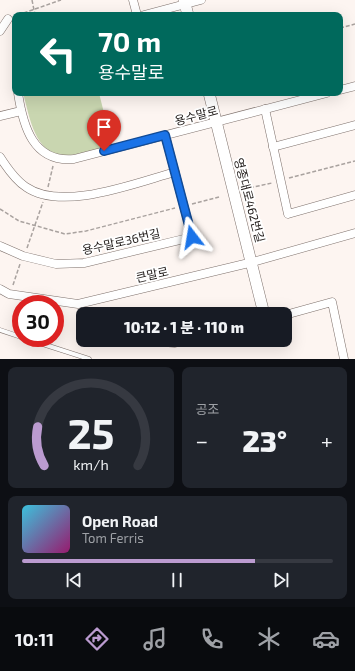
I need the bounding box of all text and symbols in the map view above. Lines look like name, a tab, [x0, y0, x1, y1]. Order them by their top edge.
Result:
text: 70 m	[98, 24, 161, 58]
icon: left	[32, 28, 84, 80]
text: 용수말로	[98, 61, 164, 83]
street label: 용수말로	[173, 103, 219, 127]
pin	[87, 110, 121, 151]
icon: arrive	[93, 116, 115, 138]
street label: 영종대로462번길	[232, 156, 268, 244]
position arrow	[171, 216, 213, 258]
street label: 용수말로36번길	[81, 225, 161, 257]
street label: 큰말로	[134, 263, 170, 285]
speed limit sign: 30	[12, 295, 64, 347]
text: 10:12 · 1 분 · 110 m	[124, 318, 244, 336]
text: 공조	[196, 401, 219, 417]
text: 25	[67, 406, 114, 456]
text: 23°	[242, 422, 287, 458]
text: −	[196, 427, 208, 453]
text: +	[321, 427, 333, 453]
text: km/h	[73, 455, 108, 472]
text: Open Road	[82, 512, 158, 530]
text: Tom Ferris	[82, 530, 144, 546]
icon: previous	[63, 569, 85, 591]
icon: pause	[166, 569, 188, 591]
icon: next	[270, 569, 292, 591]
icon: directions	[83, 625, 111, 653]
icon: music	[141, 625, 169, 653]
icon: phone	[198, 625, 226, 653]
icon: climate	[255, 625, 283, 653]
icon: car	[312, 625, 340, 653]
text: 10:11	[15, 628, 54, 650]

